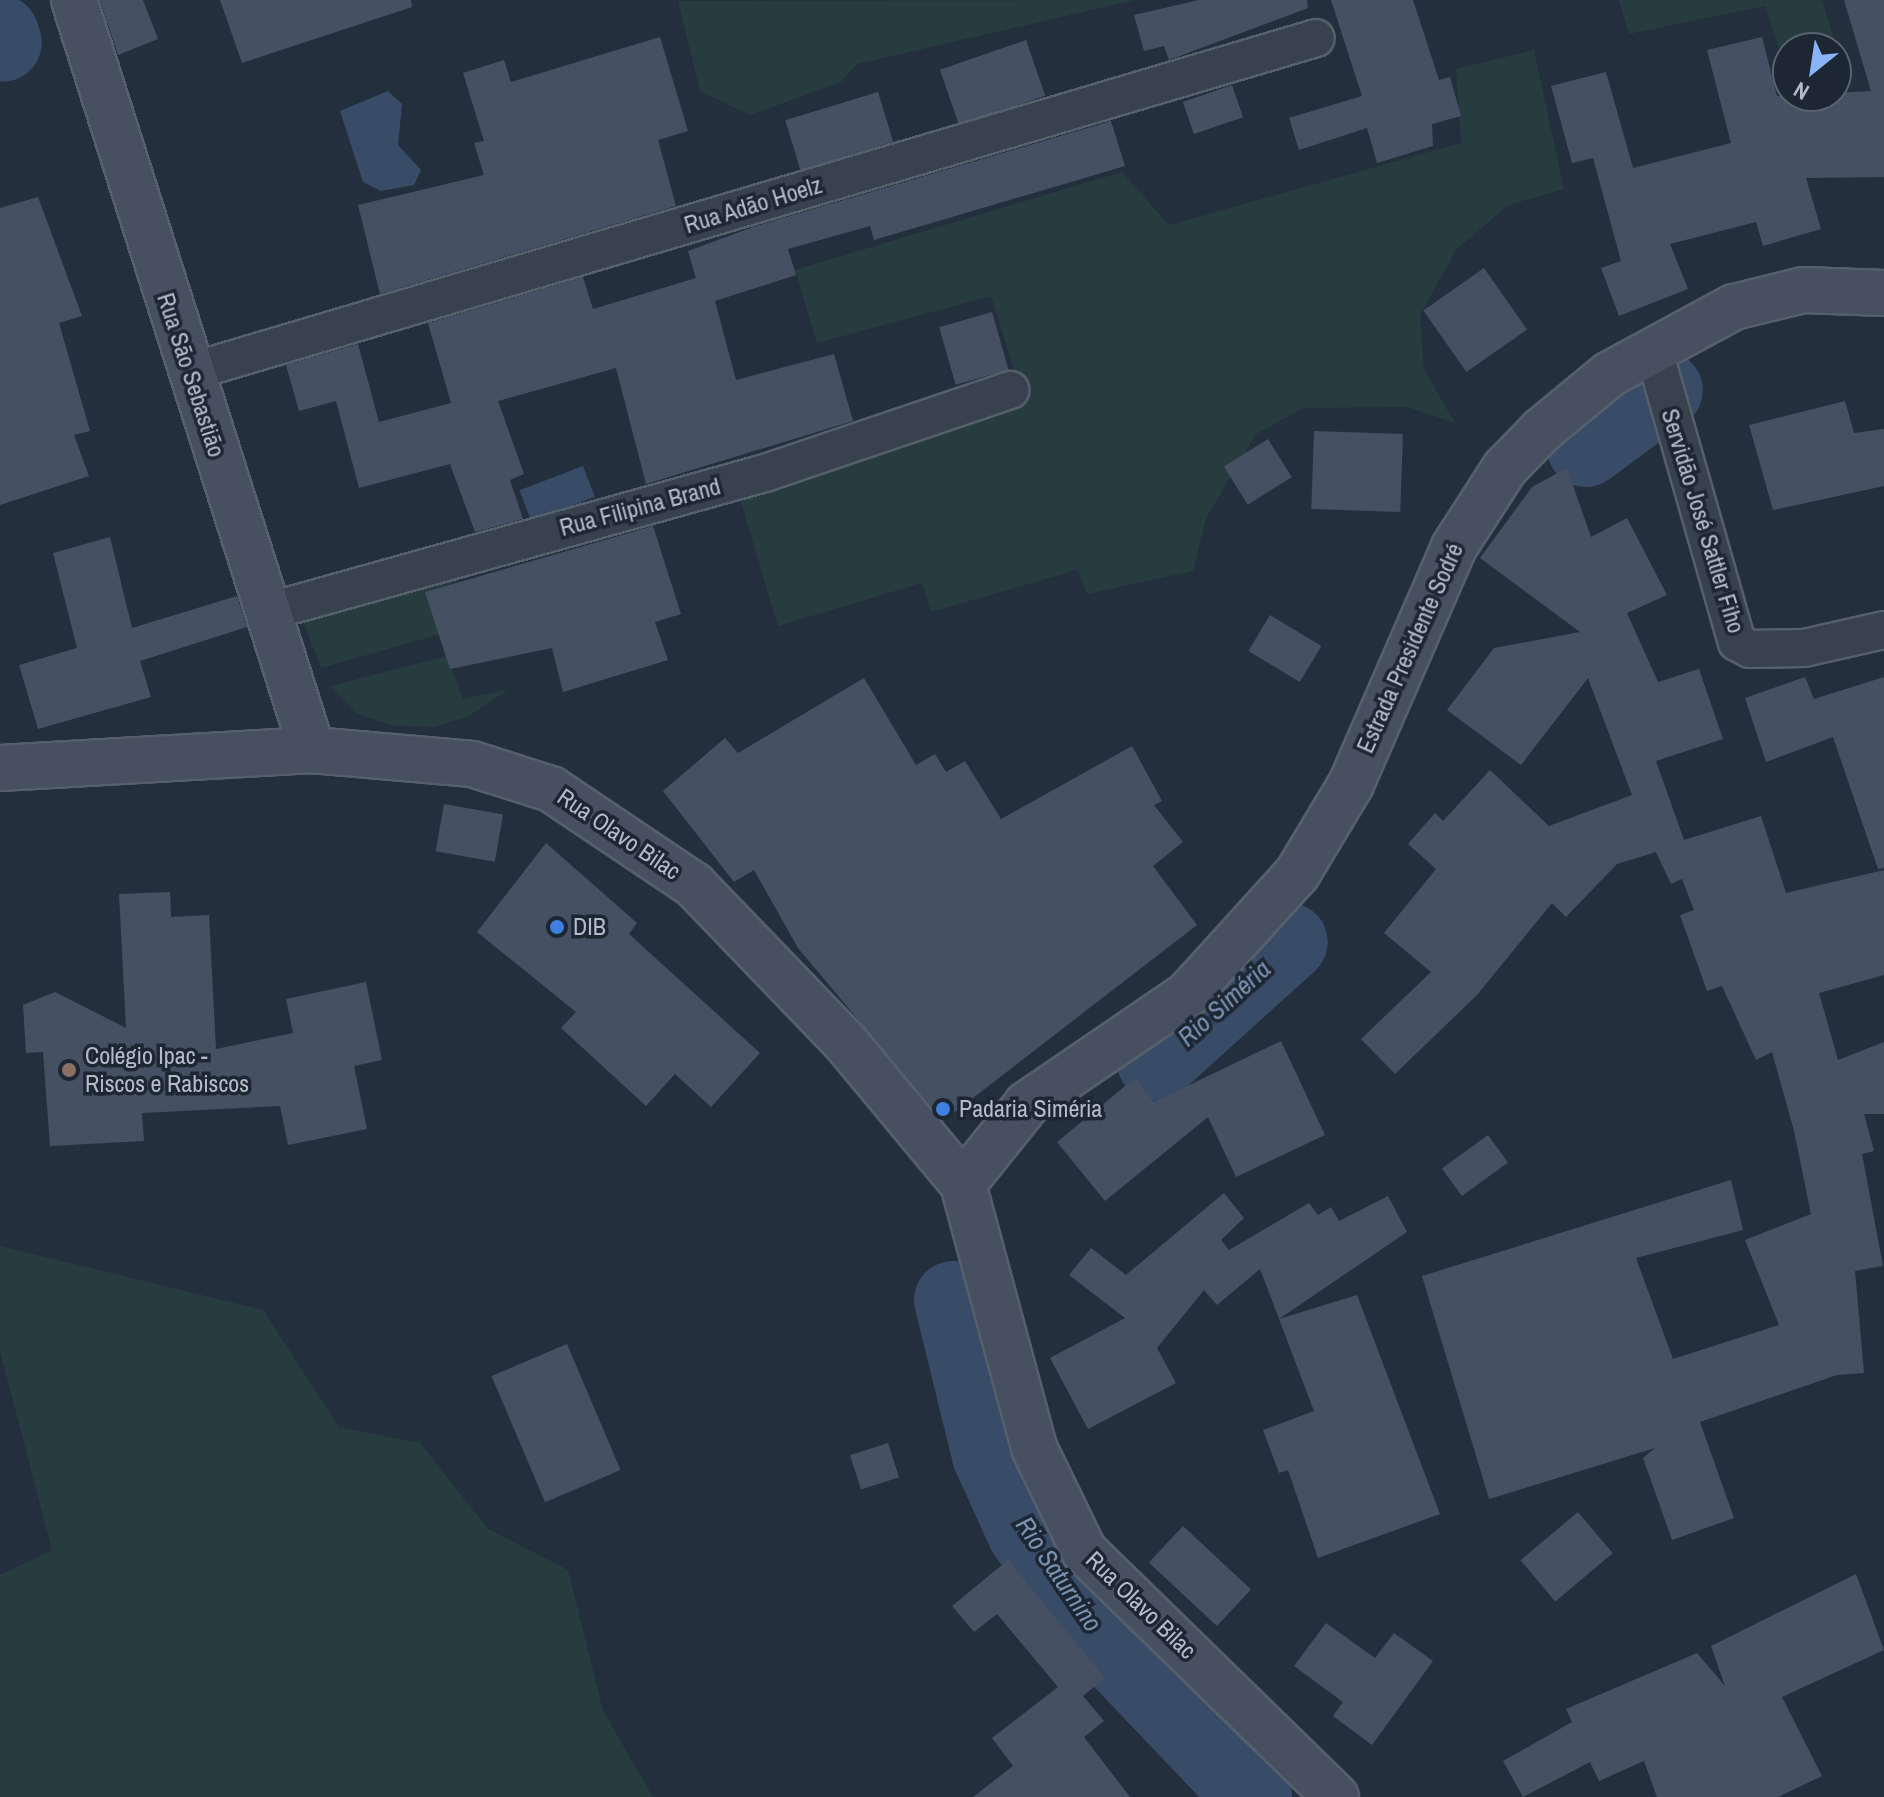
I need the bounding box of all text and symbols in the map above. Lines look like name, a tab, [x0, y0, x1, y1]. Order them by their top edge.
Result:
north arrow	[1772, 32, 1852, 112]
text: N	[1788, 75, 1814, 107]
street label: Rua Adão Hoelz	[680, 170, 826, 240]
street label: Rua São Sebastião	[151, 289, 231, 461]
street label: Servidão José Sattler Fiho	[1655, 405, 1751, 637]
street label: Rua Filipina Brand	[556, 472, 724, 542]
street label: Estrada Presidente Sodré	[1351, 539, 1469, 757]
street label: Rua Olavo Bilac	[552, 782, 686, 886]
place label: DIB	[573, 913, 606, 941]
marker: DIB	[548, 918, 566, 936]
water label: Rio Siméria	[1171, 953, 1277, 1053]
place label: Colégio Ipac - Riscos e Rabiscos	[85, 1042, 249, 1098]
marker: Colégio Ipac - Riscos e Rabiscos	[60, 1061, 78, 1079]
place label: Padaria Siméria	[959, 1095, 1102, 1123]
marker: Padaria Siméria	[934, 1100, 952, 1118]
water label: Rio Saturnino	[1009, 1511, 1109, 1637]
street label: Rua Olavo Bilac	[1080, 1545, 1202, 1665]

